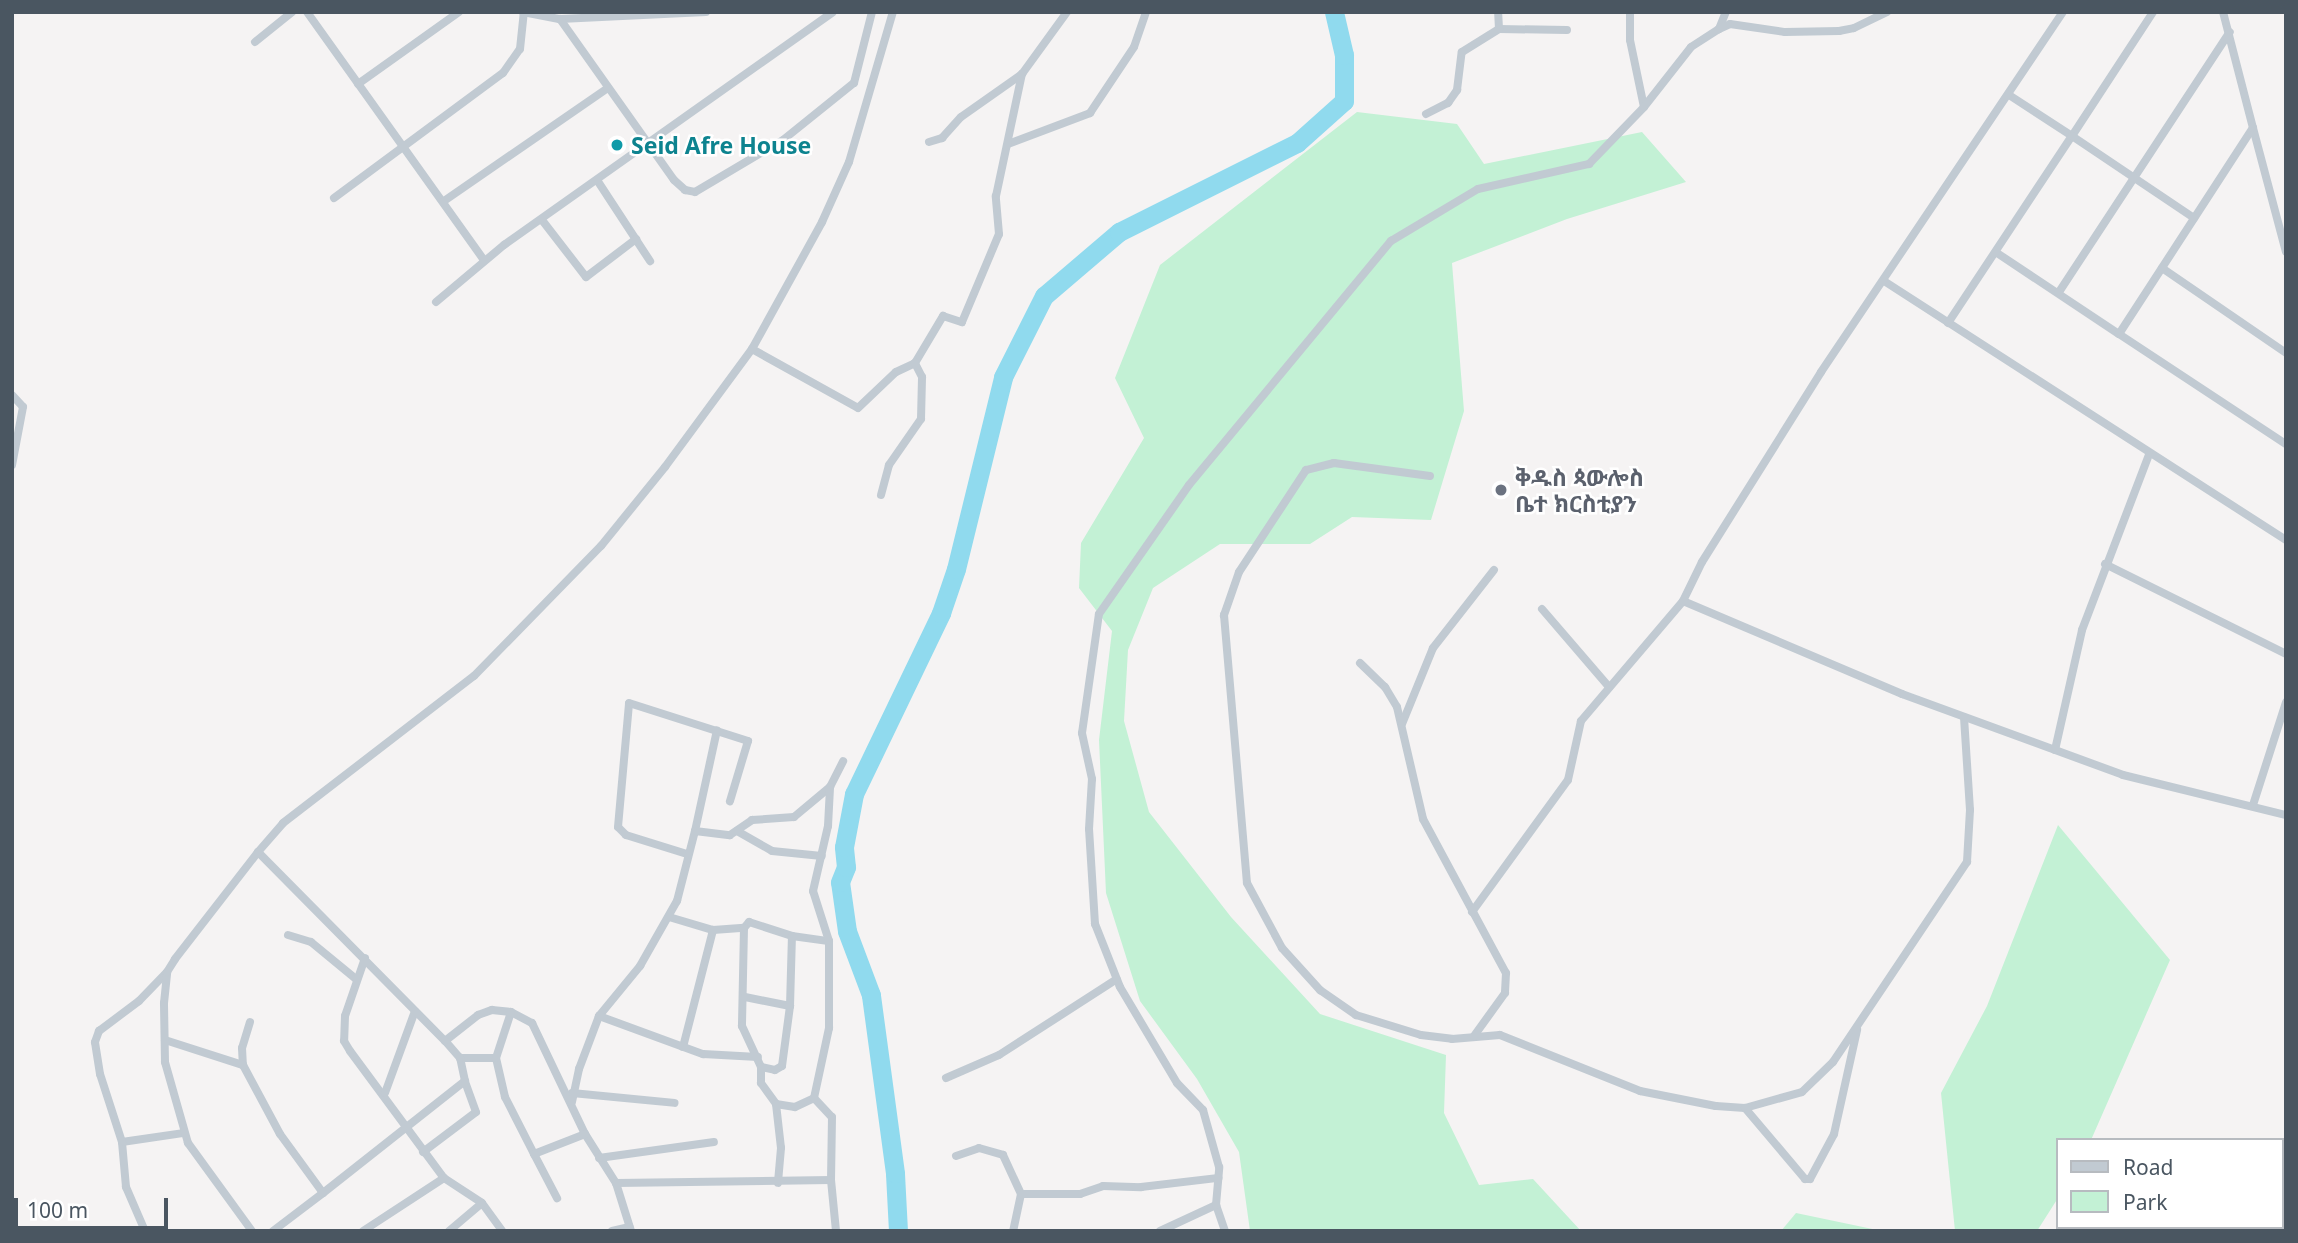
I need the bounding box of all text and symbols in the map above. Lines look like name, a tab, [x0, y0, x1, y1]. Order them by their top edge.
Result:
place label: Seid Afre House	[631, 131, 811, 159]
marker: Seid Afre House	[609, 137, 625, 153]
place label: ቅዱስ ጳውሎስ ቤተ ክርስቲያን	[1515, 463, 1644, 517]
marker: ቅዱስ ጳውሎስ ቤተ ክርስቲያን	[1493, 482, 1509, 498]
legend	[2056, 1138, 2284, 1229]
text: Road	[2123, 1153, 2173, 1181]
scale bar	[18, 1184, 172, 1228]
text: Park	[2123, 1188, 2167, 1216]
text: 100 m	[27, 1196, 88, 1224]

